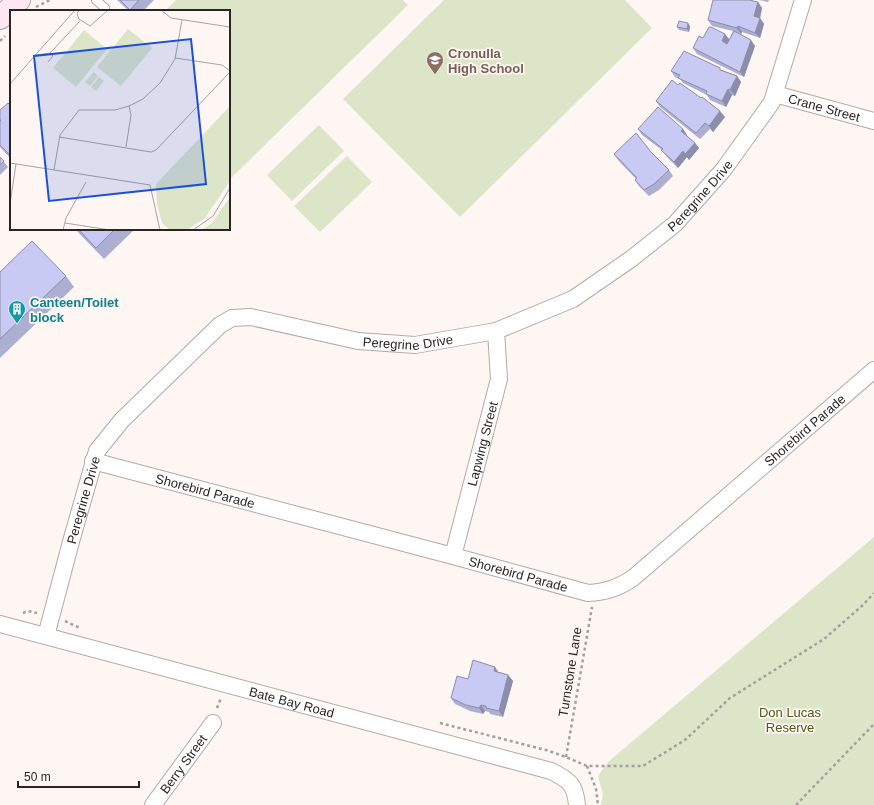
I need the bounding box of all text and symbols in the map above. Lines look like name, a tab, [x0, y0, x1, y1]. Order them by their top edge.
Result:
inset map	[10, 10, 230, 230]
place label: Cronulla High School	[448, 46, 524, 76]
school or university icon: Cronulla High School	[425, 50, 445, 75]
street label: Crane Street	[787, 90, 862, 124]
street label: Peregrine Drive	[665, 157, 736, 234]
place label: Canteen/Toilet block	[30, 295, 119, 325]
building icon: Canteen/Toilet block	[7, 299, 27, 324]
street label: Peregrine Drive	[362, 331, 454, 353]
street label: Shorebird Parade	[761, 391, 848, 469]
street label: Lapwing Street	[464, 399, 500, 488]
street label: Peregrine Drive	[63, 454, 103, 545]
street label: Shorebird Parade	[154, 470, 256, 511]
street label: Shorebird Parade	[467, 553, 569, 595]
street label: Turnstone Lane	[556, 626, 584, 718]
street label: Bate Bay Road	[248, 683, 336, 720]
park label: Don Lucas Reserve	[759, 705, 822, 735]
street label: Berry Street	[157, 731, 210, 796]
scale bar	[18, 763, 139, 789]
text: 50 m	[24, 770, 51, 784]

